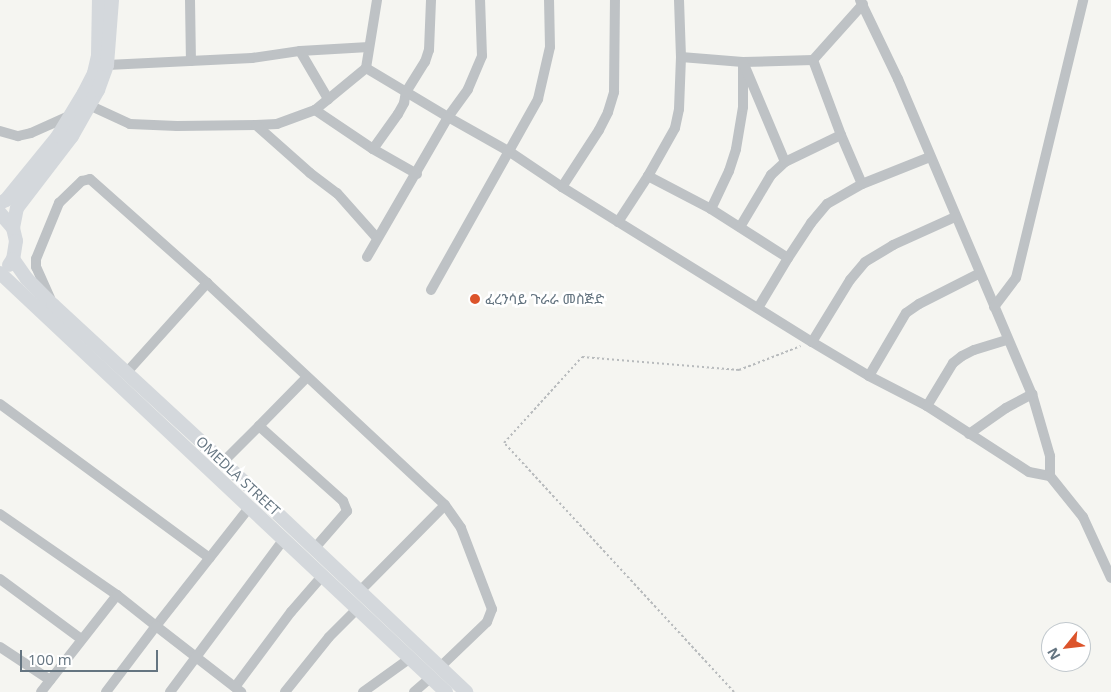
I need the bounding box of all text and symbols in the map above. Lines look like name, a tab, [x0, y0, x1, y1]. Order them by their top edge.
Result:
place label: ፈረንሳይ ጉራራ መስጅድ	[485, 291, 604, 307]
marker: ፈረንሳይ ጉራራ መስጅድ	[469, 293, 481, 305]
street label: OMEDLA STREET	[193, 433, 283, 519]
north arrow	[1041, 622, 1091, 672]
scale bar	[22, 640, 160, 672]
text: N	[1042, 644, 1064, 664]
text: 100 m	[28, 649, 72, 669]

